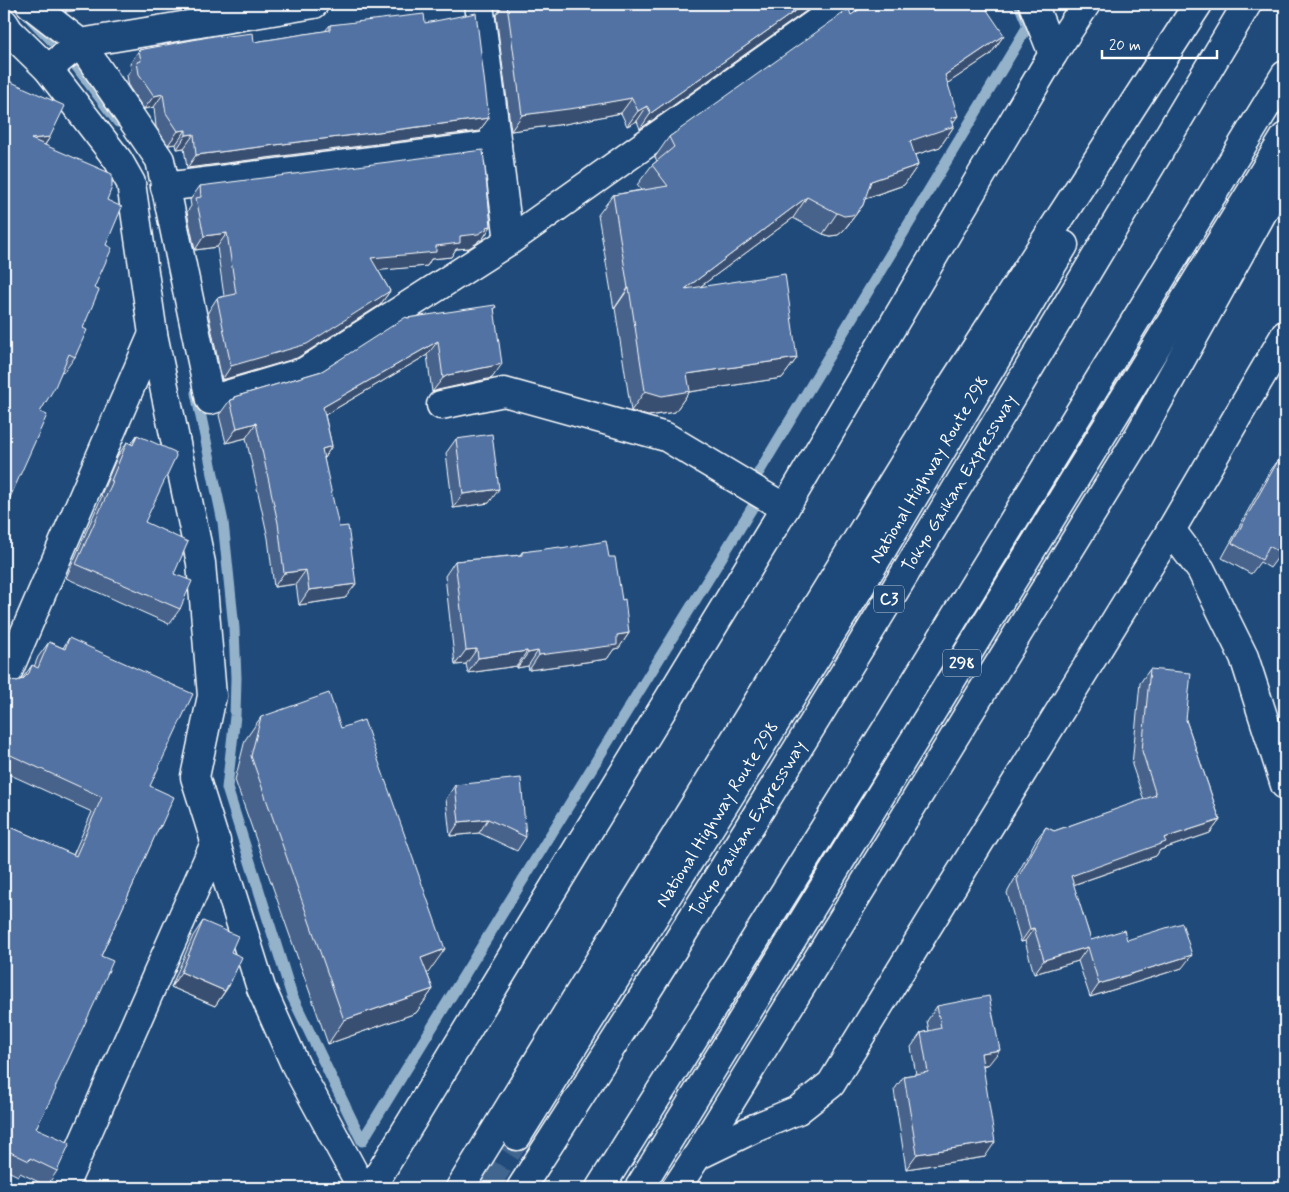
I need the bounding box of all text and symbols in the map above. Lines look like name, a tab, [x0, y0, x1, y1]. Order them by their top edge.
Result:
scale bar	[1102, 28, 1216, 60]
text: 20 m	[1109, 36, 1141, 56]
street label: National Highway Route 298	[864, 371, 995, 568]
street label: Tokyo Gaikan Expressway	[897, 390, 1023, 577]
road number: C3	[874, 586, 904, 612]
road number: 298	[943, 650, 981, 676]
street label: National Highway Route 298	[651, 717, 785, 912]
street label: Tokyo Gaikan Expressway	[684, 736, 812, 922]

